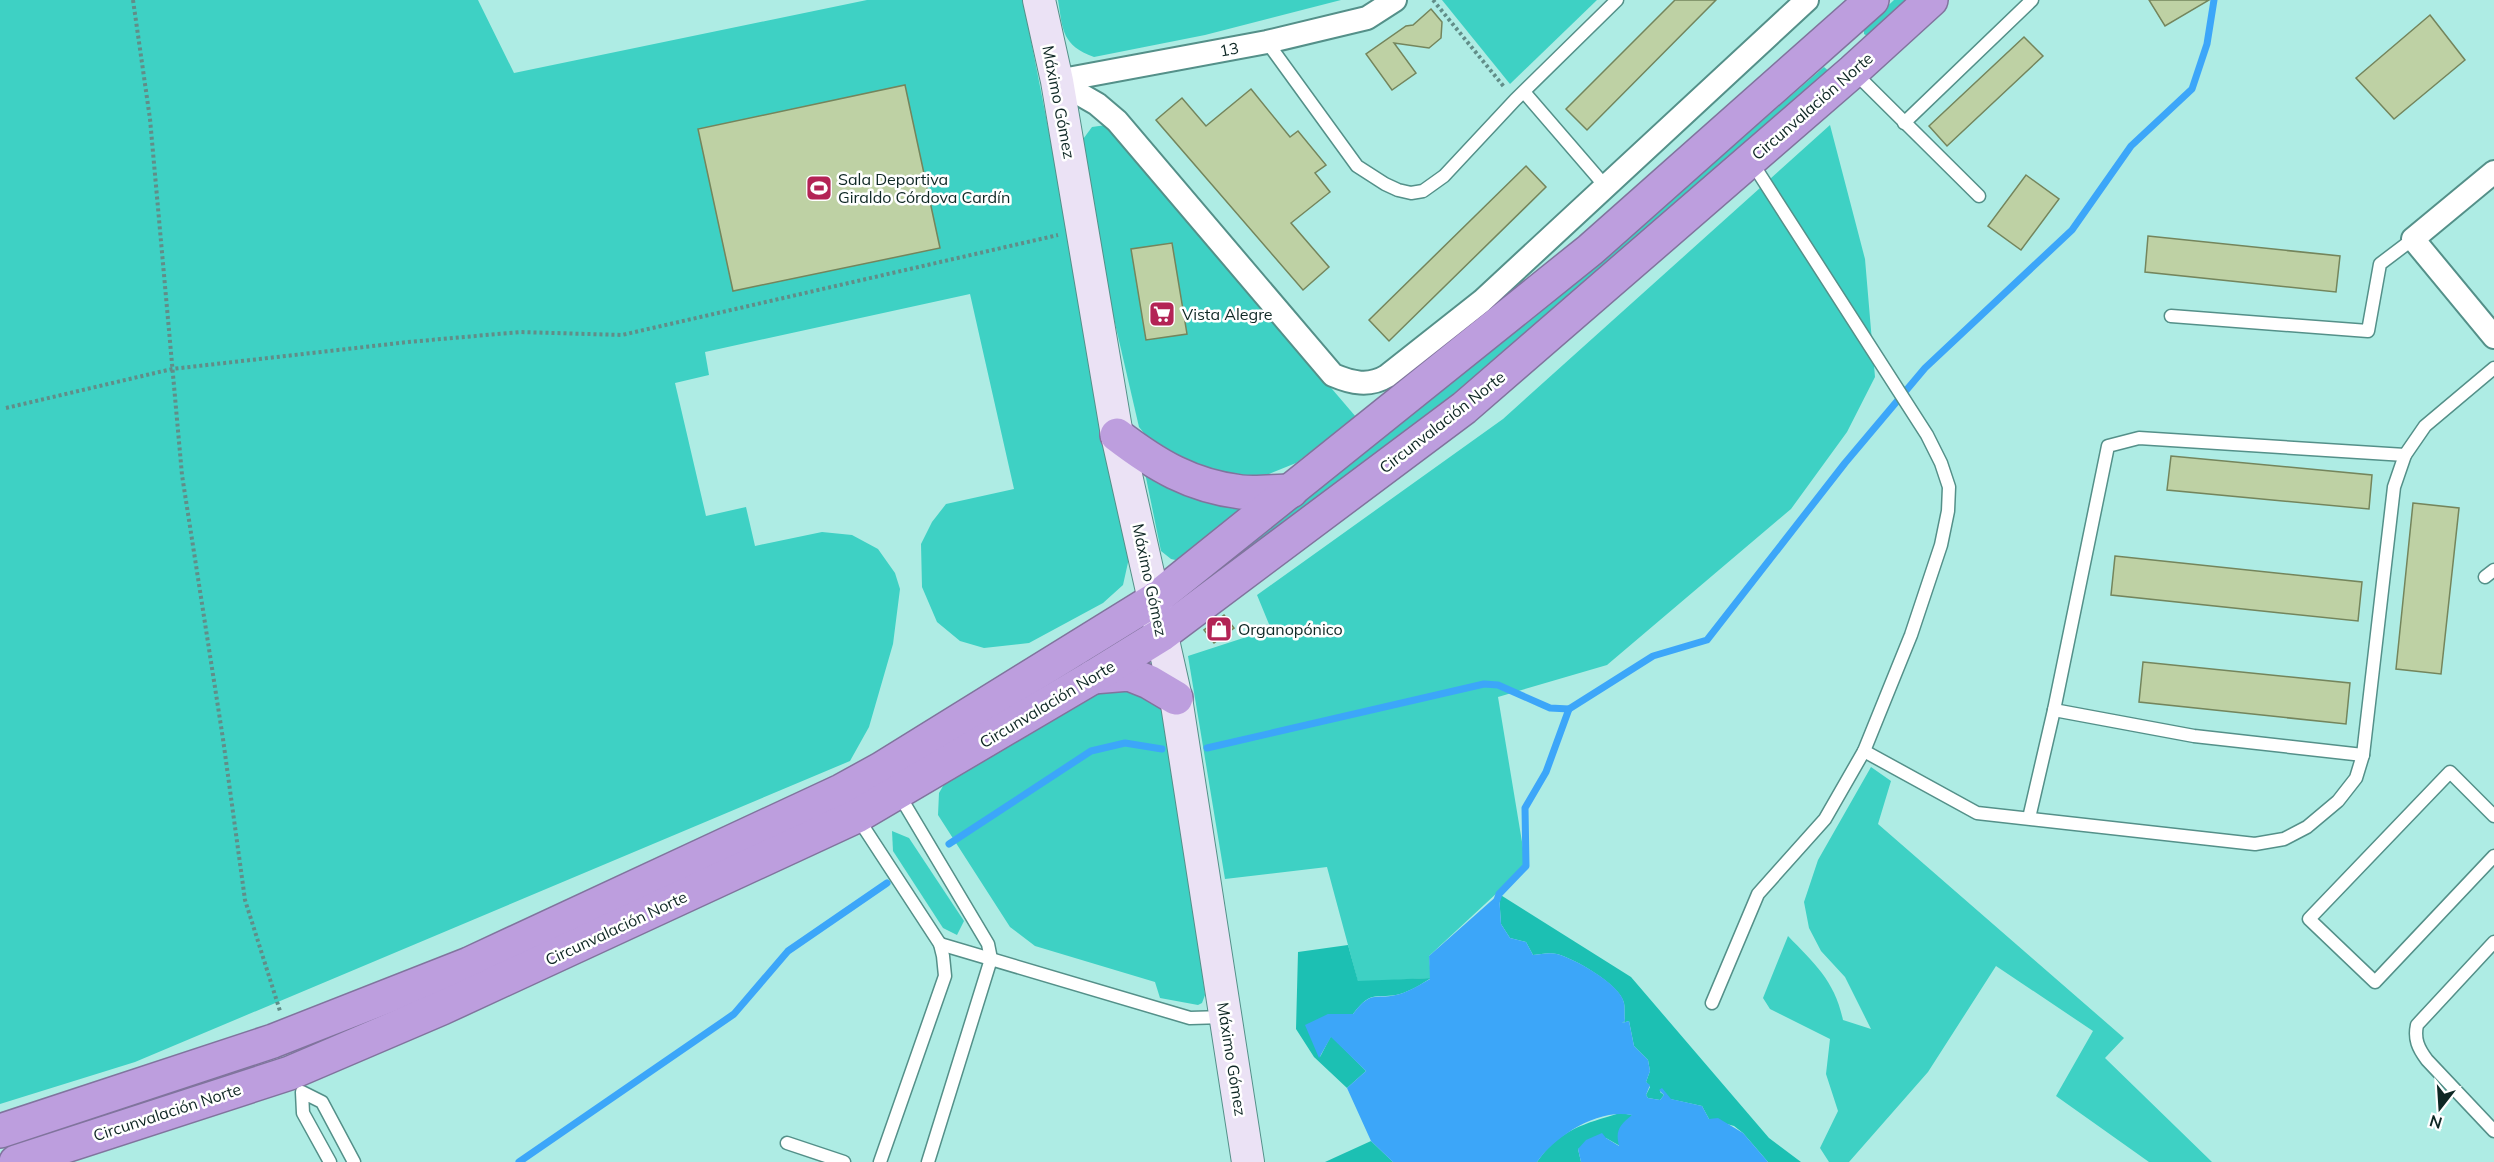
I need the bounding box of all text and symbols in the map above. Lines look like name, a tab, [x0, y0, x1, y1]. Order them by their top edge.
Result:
street label: 13	[1218, 37, 1240, 61]
street label: Máximo Gómez	[1038, 44, 1080, 160]
street label: Circunvalación Norte	[1747, 48, 1877, 164]
place label: Sala Deportiva Giraldo Córdova Cardín	[838, 169, 1010, 207]
sports icon: Sala Deportiva Giraldo Córdova Cardín	[804, 173, 834, 203]
supermarket icon: Vista Alegre	[1147, 299, 1177, 329]
place label: Vista Alegre	[1182, 304, 1273, 324]
street label: Circunvalación Norte	[1375, 367, 1509, 477]
street label: Máximo Gómez	[1128, 522, 1172, 638]
shop icon: Organopónico	[1204, 614, 1234, 644]
place label: Organopónico	[1238, 619, 1343, 639]
street label: Circunvalación Norte	[976, 656, 1118, 752]
street label: Circunvalación Norte	[542, 886, 690, 970]
street label: Máximo Gómez	[1213, 1001, 1251, 1117]
north arrow	[2410, 1078, 2470, 1138]
street label: Circunvalación Norte	[91, 1079, 243, 1145]
text: N	[2427, 1111, 2444, 1134]

